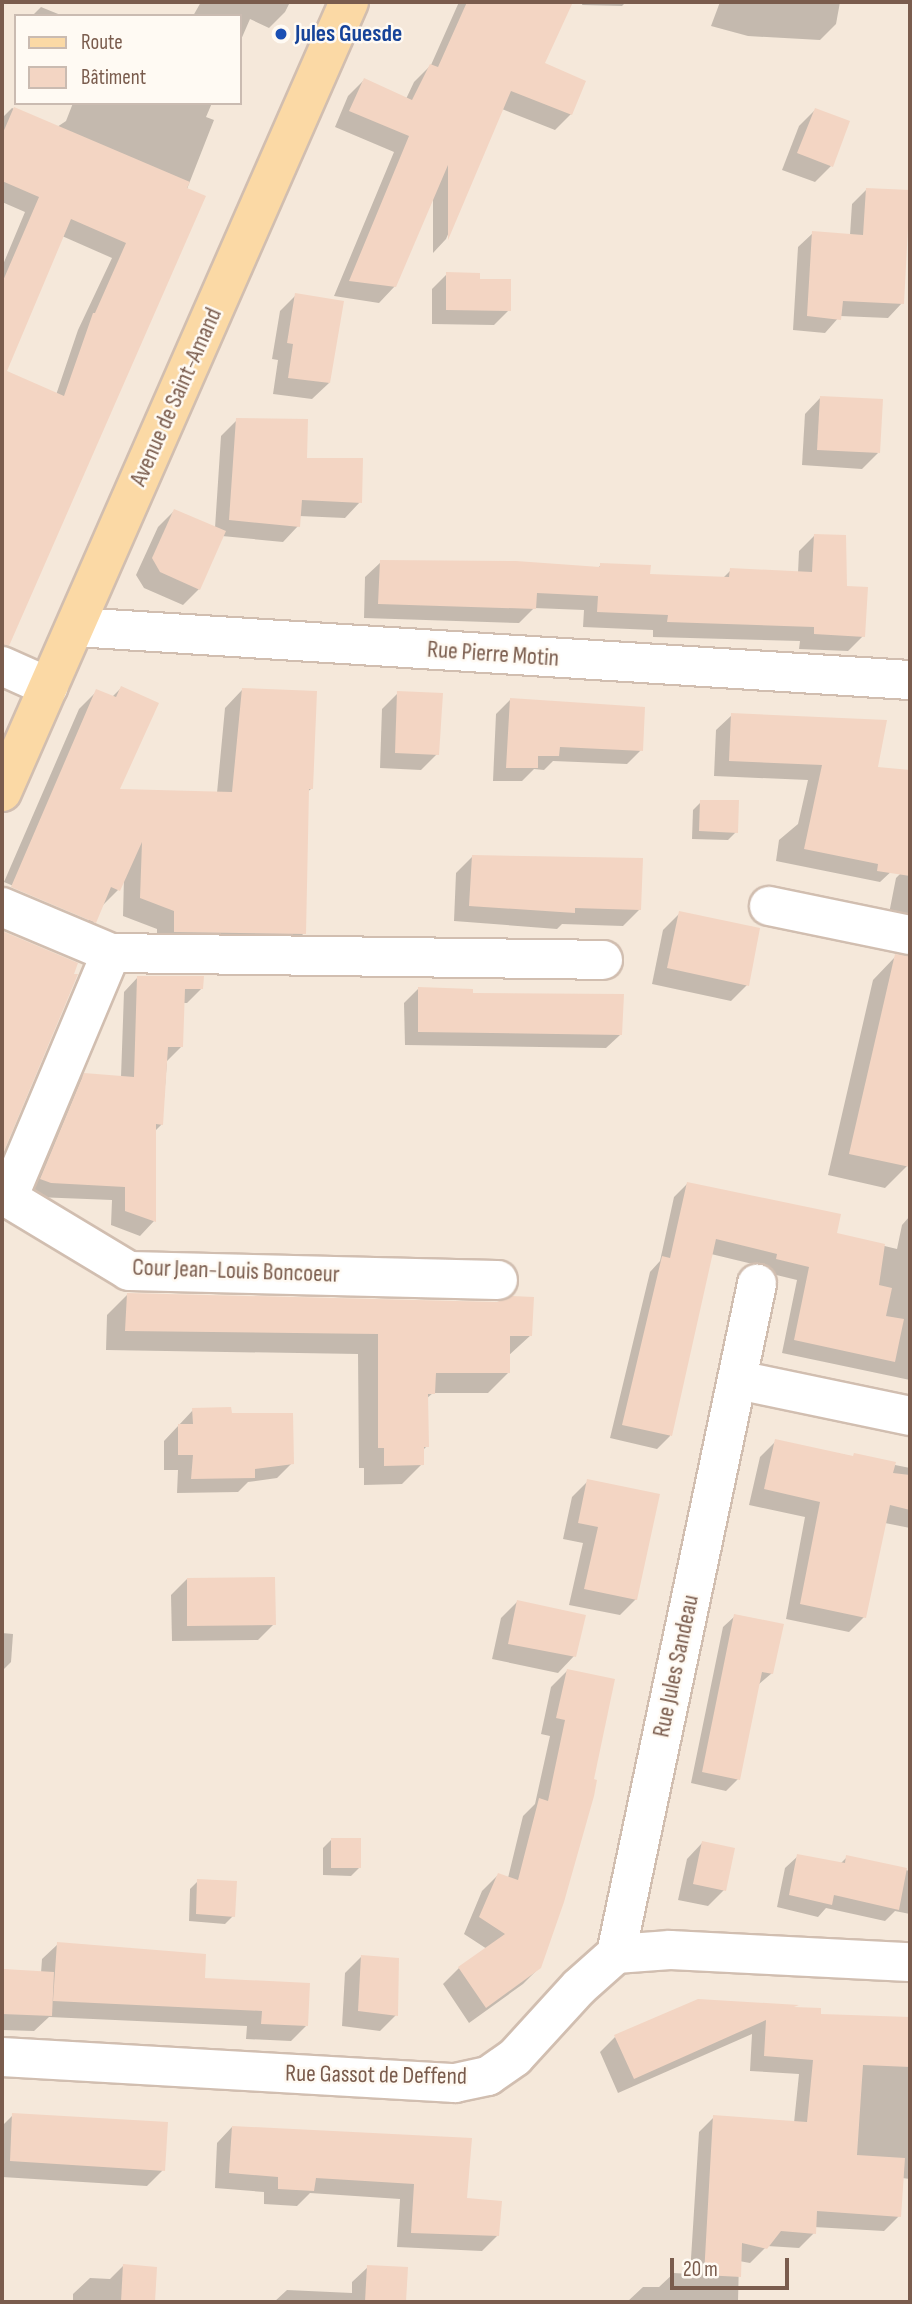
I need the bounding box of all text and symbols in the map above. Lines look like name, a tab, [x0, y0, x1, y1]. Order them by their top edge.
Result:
legend	[14, 14, 242, 105]
place label: Jules Guesde	[295, 20, 402, 48]
marker: Jules Guesde	[273, 26, 289, 42]
text: Route	[81, 30, 123, 55]
text: Bâtiment	[81, 65, 146, 90]
street label: Avenue de Saint-Amand	[124, 304, 228, 490]
street label: Rue Pierre Motin	[426, 635, 560, 673]
street label: Cour Jean-Louis Boncoeur	[132, 1253, 340, 1289]
street label: Rue Jules Sandeau	[647, 1592, 705, 1740]
street label: Rue Gassot de Deffend	[285, 2059, 467, 2091]
scale bar	[674, 2244, 793, 2288]
text: 20 m	[683, 2257, 718, 2282]

